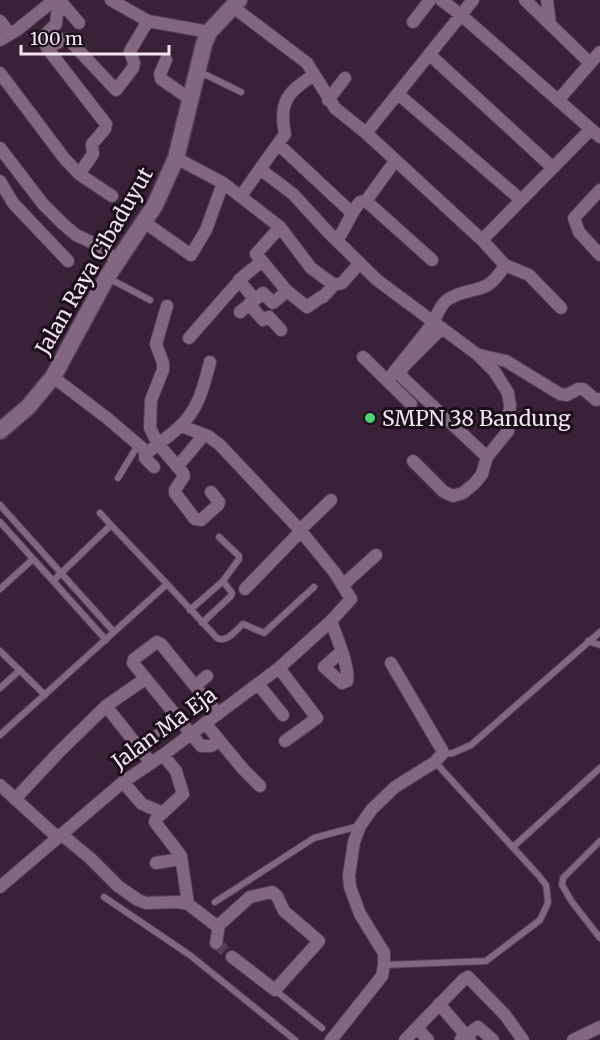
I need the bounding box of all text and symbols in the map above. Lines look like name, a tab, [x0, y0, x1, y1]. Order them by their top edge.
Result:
scale bar	[21, 18, 170, 56]
text: 100 m	[30, 27, 83, 50]
street label: Jalan Raya Cibaduyut	[29, 162, 159, 361]
place label: SMPN 38 Bandung	[382, 405, 571, 432]
marker: SMPN 38 Bandung	[363, 411, 377, 425]
street label: Jalan Ma Eja	[106, 681, 222, 776]

